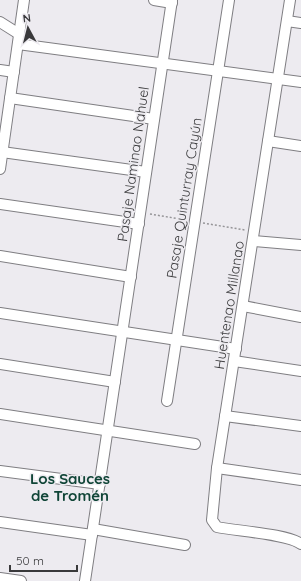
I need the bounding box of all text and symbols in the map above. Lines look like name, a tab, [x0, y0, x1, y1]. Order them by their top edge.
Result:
north arrow	[8, 8, 48, 48]
text: N	[22, 11, 32, 26]
street label: Pasaje Naminao Nahuel	[113, 85, 153, 243]
street label: Pasaje Quinturray Cayún	[162, 116, 206, 280]
street label: Huentenao Millanao	[210, 239, 248, 371]
district label: Los Sauces de Tromén	[30, 469, 110, 505]
scale bar	[10, 547, 77, 573]
text: 50 m	[16, 553, 44, 568]

